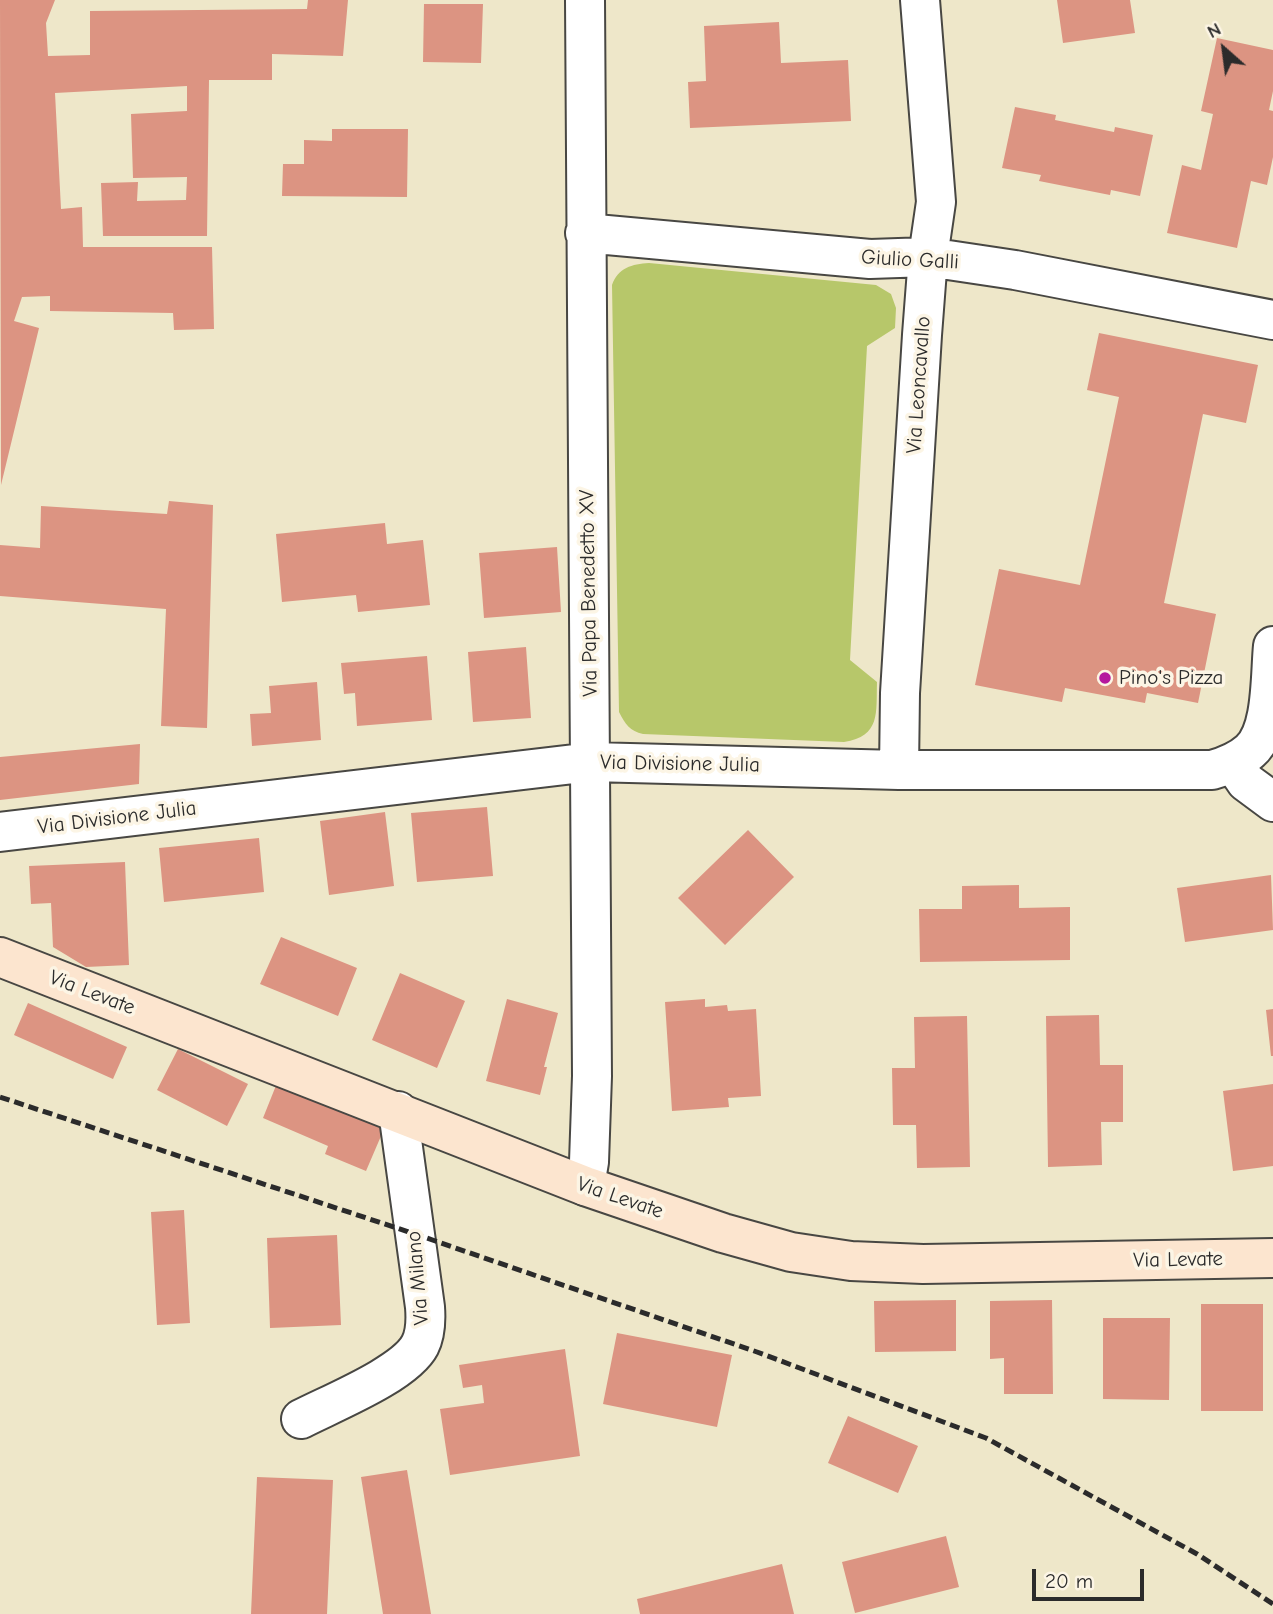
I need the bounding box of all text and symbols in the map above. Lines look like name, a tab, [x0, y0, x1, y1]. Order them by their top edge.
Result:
north arrow	[1189, 14, 1259, 84]
text: N	[1203, 18, 1225, 43]
street label: Giulio Galli	[860, 245, 960, 275]
street label: Via Leoncavallo	[902, 315, 936, 455]
street label: Via Papa Benedetto XV	[575, 489, 603, 697]
place label: Pino's Pizza	[1119, 665, 1223, 691]
marker: Pino's Pizza	[1097, 670, 1113, 686]
street label: Via Divisione Julia	[600, 750, 760, 778]
street label: Via Divisione Julia	[36, 796, 198, 840]
street label: Via Levate	[46, 965, 138, 1021]
street label: Via Levate	[574, 1171, 666, 1225]
street label: Via Milano	[401, 1230, 435, 1326]
street label: Via Levate	[1133, 1247, 1223, 1273]
scale bar	[1035, 1554, 1147, 1598]
text: 20 m	[1045, 1569, 1093, 1593]

